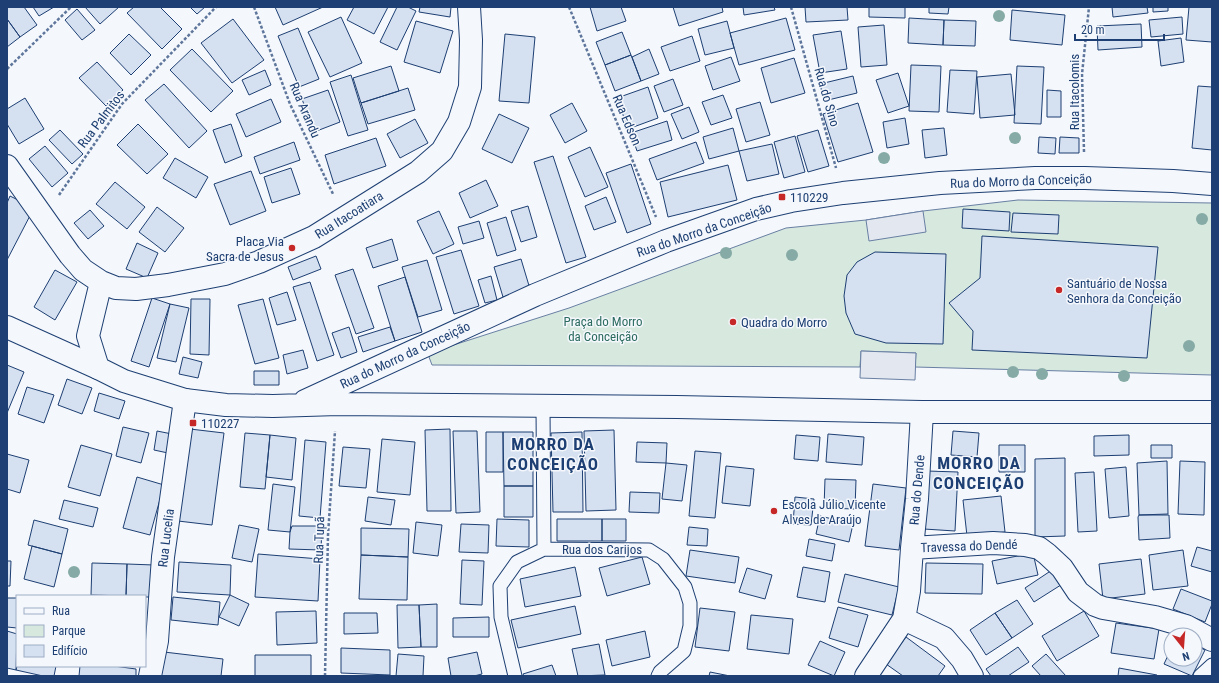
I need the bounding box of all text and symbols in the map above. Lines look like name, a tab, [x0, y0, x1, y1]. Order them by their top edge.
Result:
scale bar	[1075, 16, 1164, 42]
text: 20 m	[1081, 23, 1105, 37]
street label: Rua Itacolomis	[1067, 54, 1082, 130]
street label: Rua do Sino	[811, 66, 843, 128]
street label: Rua Arandu	[287, 80, 323, 140]
street label: Rua Palmitos	[75, 87, 127, 151]
street label: Rua Edson	[610, 92, 644, 148]
street label: Rua do Morro da Conceição	[950, 171, 1092, 191]
street label: Rua Itacoatiara	[312, 188, 386, 242]
place label: 110229	[790, 190, 829, 205]
marker: 110229	[777, 192, 787, 202]
street label: Rua do Morro da Conceição	[635, 200, 773, 260]
place label: Placa Via Sacra de Jesus	[206, 234, 284, 264]
marker: Placa Via Sacra de Jesus	[287, 243, 297, 253]
place label: Santuário de Nossa Senhora da Conceição	[1067, 276, 1182, 306]
marker: Santuário de Nossa Senhora da Conceição	[1054, 285, 1064, 295]
park label: Praça do Morro da Conceição	[564, 314, 642, 344]
place label: Quadra do Morro	[741, 315, 827, 330]
marker: Quadra do Morro	[728, 317, 738, 327]
street label: Rua do Morro da Conceição	[338, 318, 472, 392]
place label: 110227	[201, 416, 240, 431]
marker: 110227	[188, 418, 198, 428]
district label: MORRO DA CONCEIÇÃO	[507, 434, 599, 474]
district label: MORRO DA CONCEIÇÃO	[933, 453, 1025, 493]
street label: Rua do Dende	[906, 454, 928, 526]
place label: Escola Júlio Vicente Alves de Araújo	[782, 497, 886, 527]
marker: Escola Júlio Vicente Alves de Araújo	[769, 506, 779, 516]
street label: Rua Lucelia	[155, 508, 177, 568]
street label: Rua Tupã	[311, 516, 327, 564]
street label: Travessa do Dendé	[920, 537, 1018, 555]
street label: Rua dos Carijos	[562, 542, 642, 557]
legend	[16, 595, 146, 667]
text: Rua	[52, 604, 70, 618]
text: Parque	[52, 624, 86, 638]
north arrow	[1163, 627, 1203, 667]
text: Edifício	[52, 644, 88, 658]
text: N	[1180, 649, 1191, 663]

